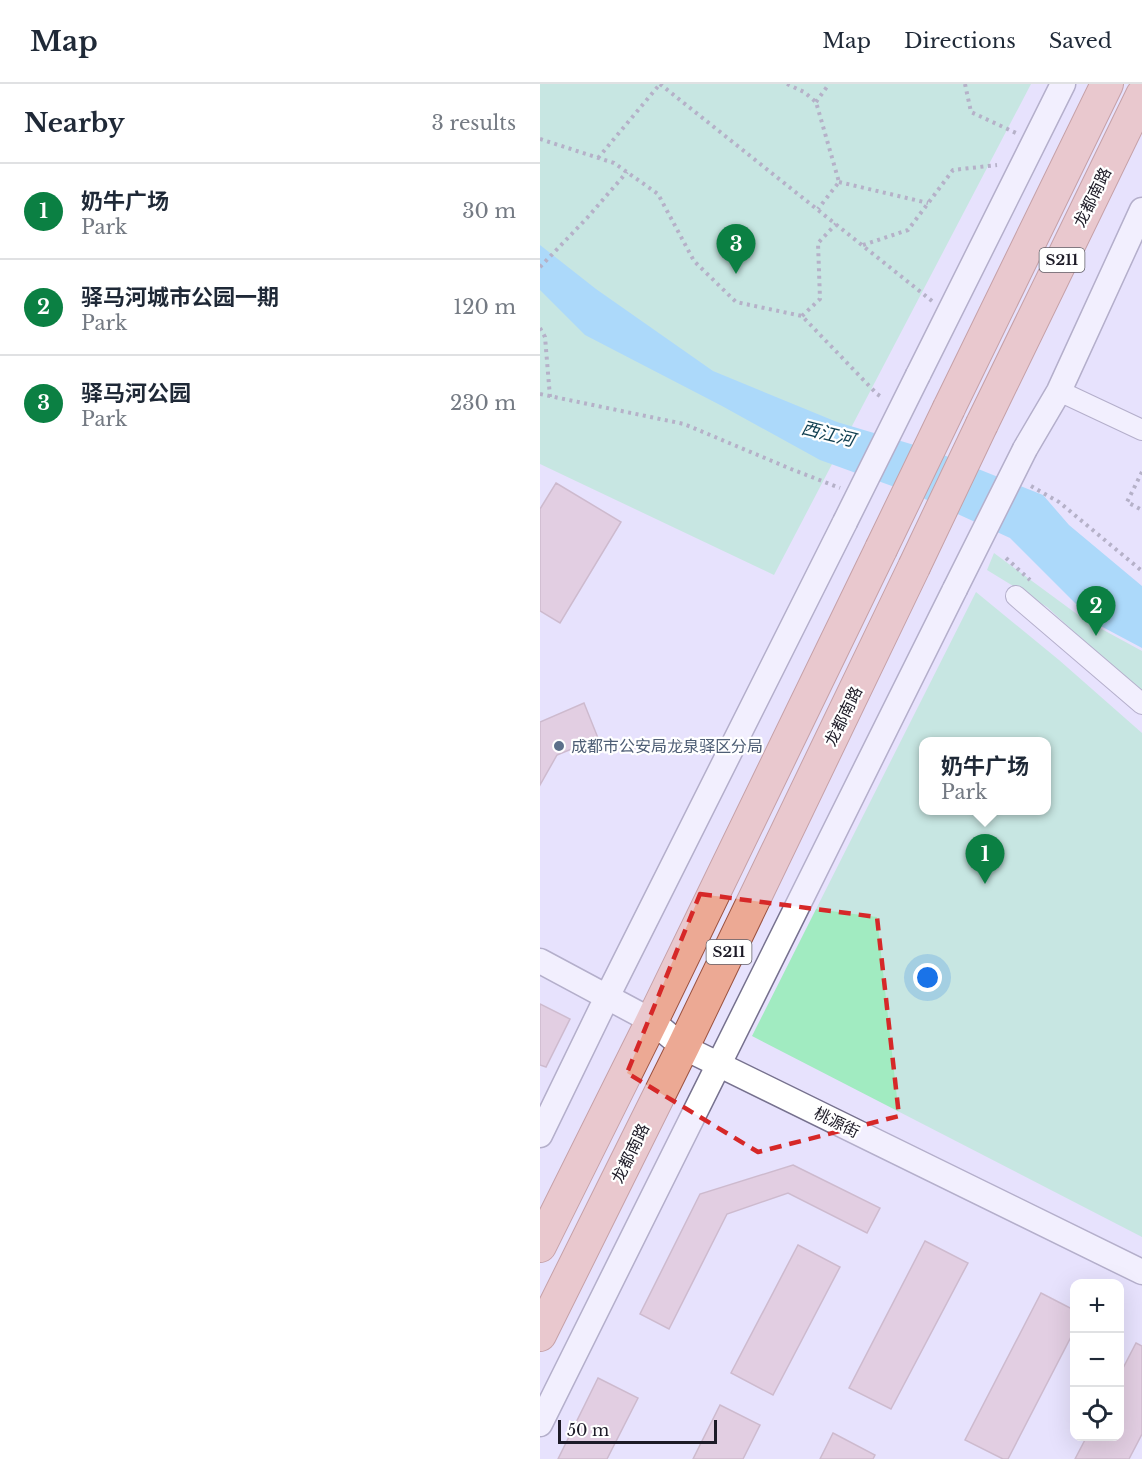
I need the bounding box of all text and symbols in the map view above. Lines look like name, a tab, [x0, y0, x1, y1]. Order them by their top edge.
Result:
text: Map	[30, 24, 98, 59]
text: Map	[822, 28, 871, 54]
text: Directions	[904, 28, 1016, 54]
text: Saved	[1049, 28, 1112, 54]
text: Nearby	[24, 107, 125, 139]
text: 3 results	[432, 111, 516, 135]
street label: 龙都南路	[1069, 164, 1115, 230]
text: 奶牛广场	[81, 188, 169, 215]
text: 1	[39, 199, 48, 223]
text: 30 m	[462, 199, 516, 223]
text: Park	[81, 215, 127, 239]
pin: 3	[716, 224, 756, 274]
road number: S211	[1040, 248, 1084, 272]
text: 驿马河城市公园一期	[81, 284, 279, 311]
text: 2	[37, 295, 50, 319]
text: 120 m	[453, 295, 516, 319]
text: Park	[81, 311, 127, 335]
text: 驿马河公园	[81, 380, 191, 407]
text: 3	[37, 391, 50, 415]
text: 230 m	[450, 391, 516, 415]
text: Park	[81, 407, 127, 431]
water label: 西江河	[799, 417, 860, 452]
pin: 2	[1076, 586, 1116, 636]
street label: 龙都南路	[820, 683, 866, 749]
place label: 成都市公安局龙泉驿区分局	[571, 736, 763, 756]
popup	[919, 737, 1051, 815]
marker: 成都市公安局龙泉驿区分局	[552, 739, 566, 753]
text: 奶牛广场	[941, 753, 1029, 780]
text: Park	[941, 780, 987, 804]
pin: 1	[966, 834, 1004, 884]
road number: S211	[706, 940, 752, 964]
your location	[913, 963, 942, 992]
street label: 桃源街	[811, 1102, 863, 1142]
street label: 龙都南路	[607, 1120, 653, 1186]
map controls	[1070, 1279, 1124, 1441]
button: +	[1070, 1279, 1124, 1333]
button: −	[1070, 1333, 1124, 1387]
button: locate	[1070, 1387, 1124, 1441]
scale bar	[558, 1417, 717, 1444]
text: 50 m	[567, 1420, 609, 1440]

